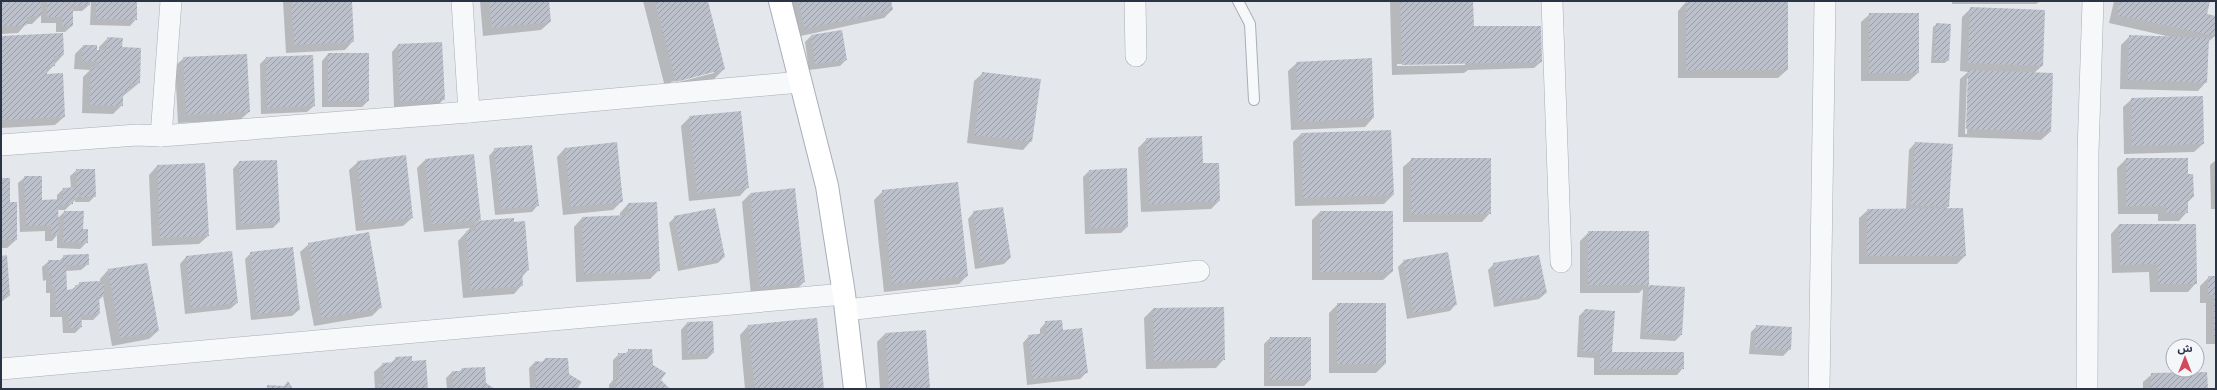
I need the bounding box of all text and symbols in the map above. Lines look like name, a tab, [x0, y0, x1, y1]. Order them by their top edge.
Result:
north arrow	[2165, 338, 2205, 378]
text: ش	[2177, 341, 2193, 355]

